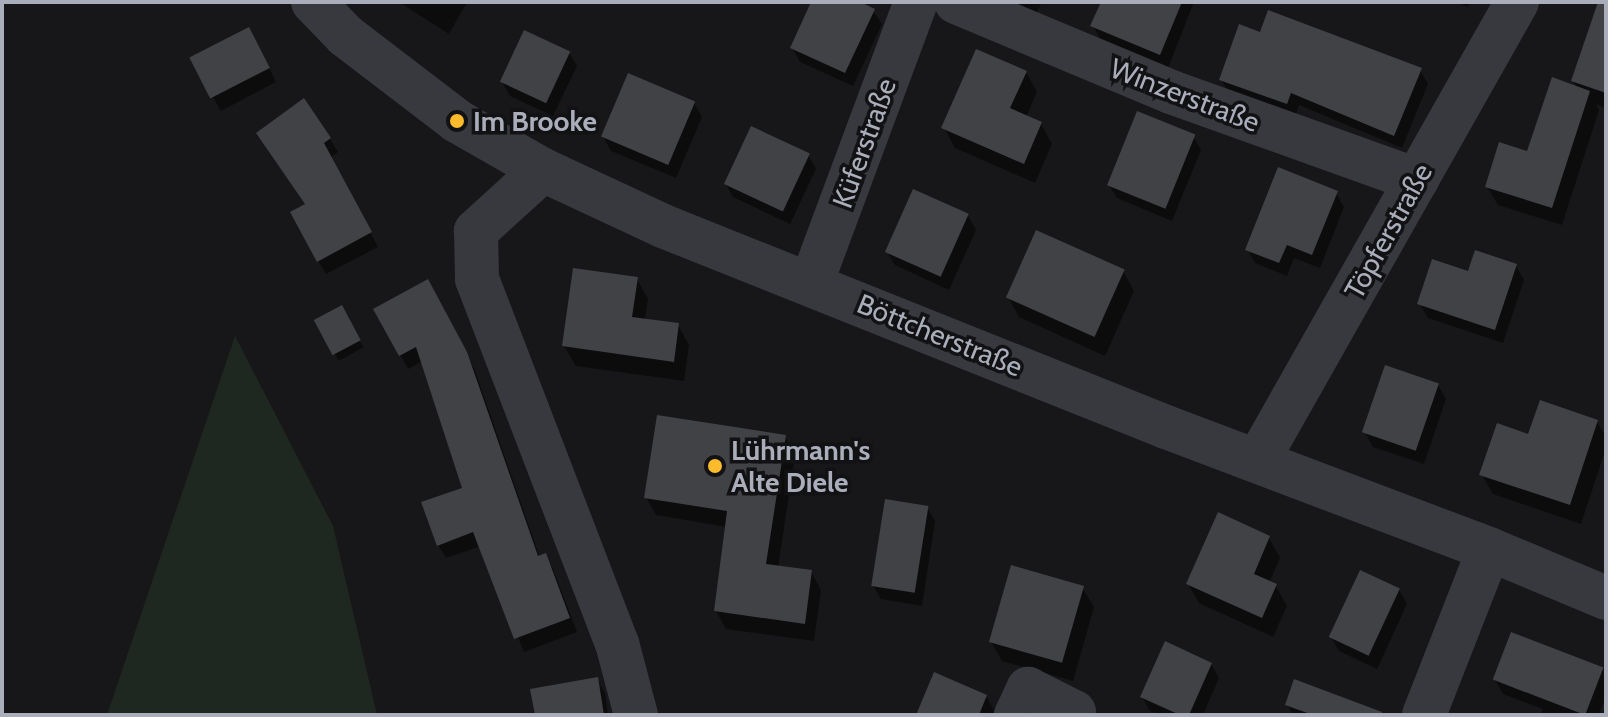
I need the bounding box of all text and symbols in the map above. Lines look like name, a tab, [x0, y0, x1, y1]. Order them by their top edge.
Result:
street label: Winzerstraße	[1105, 51, 1265, 139]
street label: Küferstraße	[825, 74, 903, 212]
place label: Im Brooke	[473, 104, 597, 138]
marker: Im Brooke	[448, 112, 466, 130]
street label: Töpferstraße	[1337, 158, 1439, 304]
street label: Böttcherstraße	[852, 287, 1028, 383]
place label: Lührmann's Alte Diele	[731, 433, 870, 499]
marker: Lührmann's Alte Diele	[706, 457, 724, 475]

